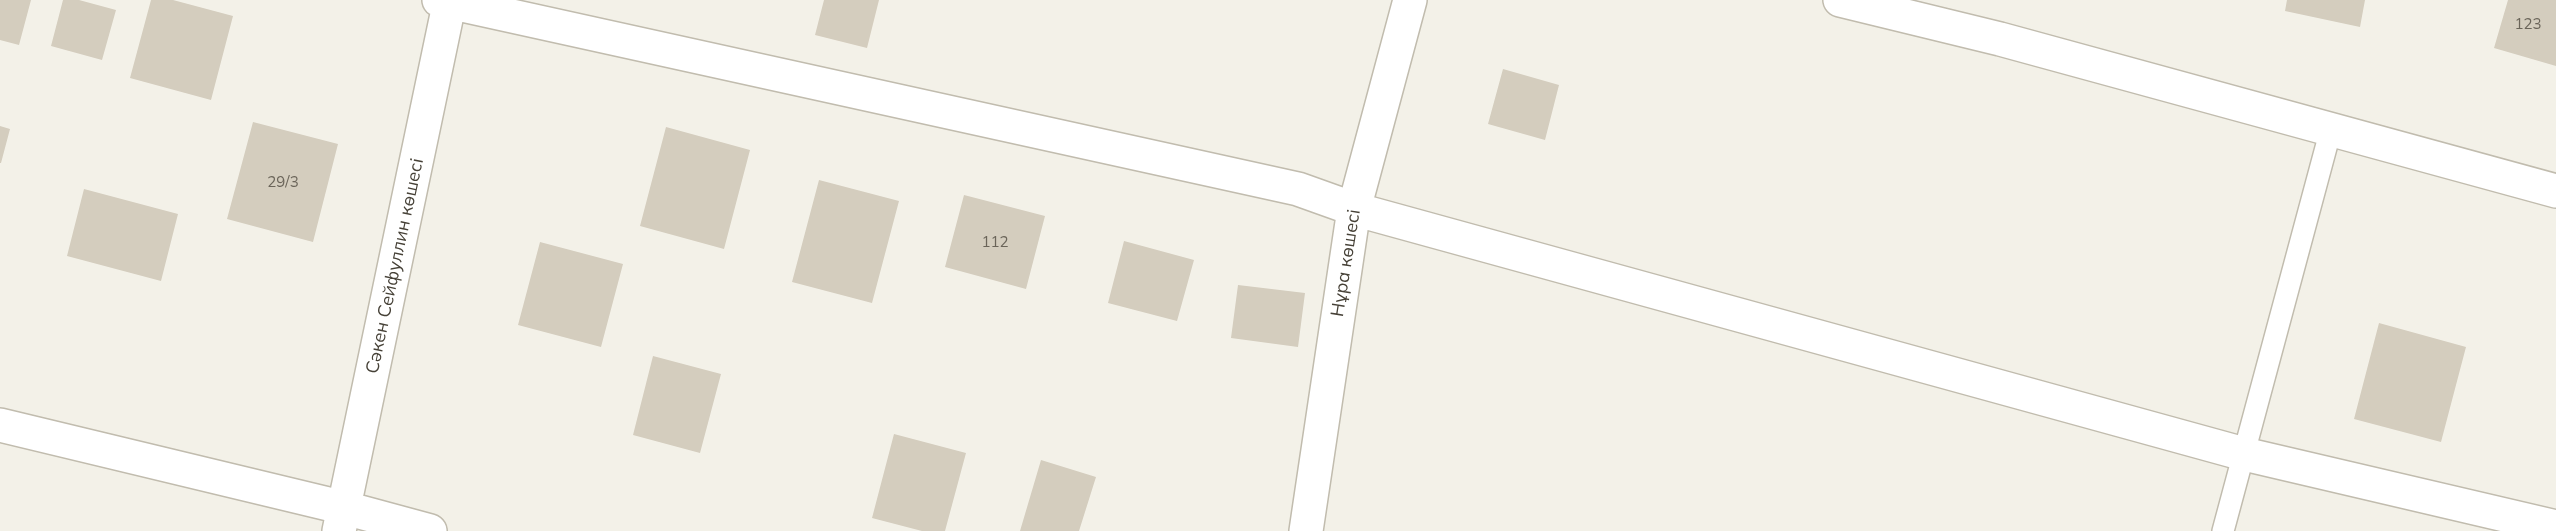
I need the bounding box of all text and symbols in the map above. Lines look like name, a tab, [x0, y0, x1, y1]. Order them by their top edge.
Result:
house number: 123	[2515, 15, 2541, 33]
street label: Сәкен Сейфуллин көшесі	[362, 156, 428, 376]
house number: 29/3	[267, 173, 299, 191]
street label: Нұра көшесі	[1327, 208, 1365, 318]
house number: 112	[982, 233, 1008, 251]

